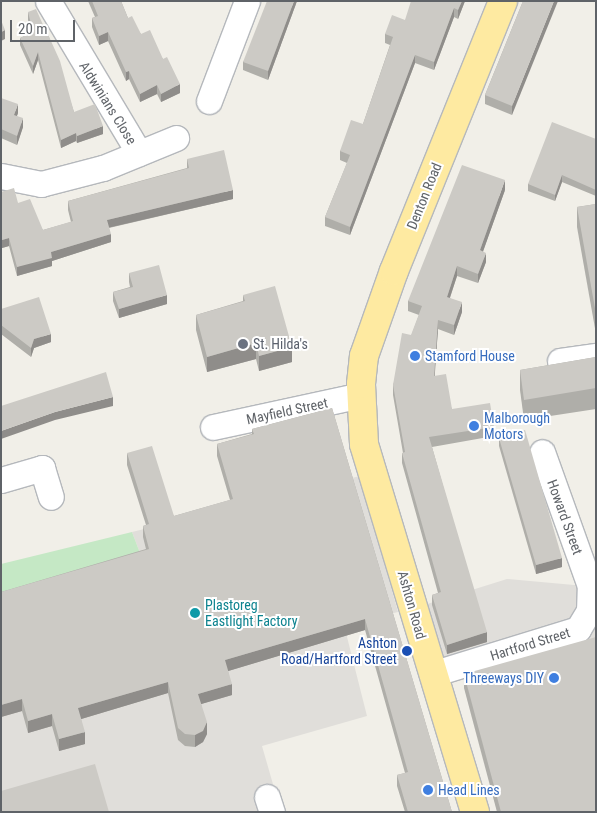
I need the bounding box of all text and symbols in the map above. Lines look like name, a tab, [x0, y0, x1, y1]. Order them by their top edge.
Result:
scale bar	[12, 10, 78, 42]
text: 20 m	[18, 20, 48, 38]
street label: Aldwinians Close	[76, 58, 140, 148]
street label: Denton Road	[403, 160, 445, 232]
place label: St. Hilda's	[253, 336, 308, 352]
marker: St. Hilda's	[237, 338, 249, 350]
place label: Stamford House	[425, 348, 515, 364]
marker: Stamford House	[409, 350, 421, 362]
street label: Mayfield Street	[245, 394, 329, 428]
place label: Malborough Motors	[484, 410, 550, 442]
marker: Malborough Motors	[468, 420, 480, 432]
street label: Howard Street	[544, 477, 586, 557]
street label: Ashton Road	[394, 569, 430, 641]
place label: Plastoreg Eastlight Factory	[205, 597, 298, 630]
marker: Plastoreg Eastlight Factory	[189, 607, 201, 619]
street label: Hartford Street	[488, 624, 572, 664]
place label: Ashton Road/Hartford Street	[281, 635, 397, 668]
marker: Ashton Road/Hartford Street	[401, 645, 413, 657]
place label: Threeways DIY	[463, 670, 544, 686]
marker: Threeways DIY	[548, 672, 560, 684]
place label: Head Lines	[438, 782, 500, 798]
marker: Head Lines	[422, 784, 434, 796]

